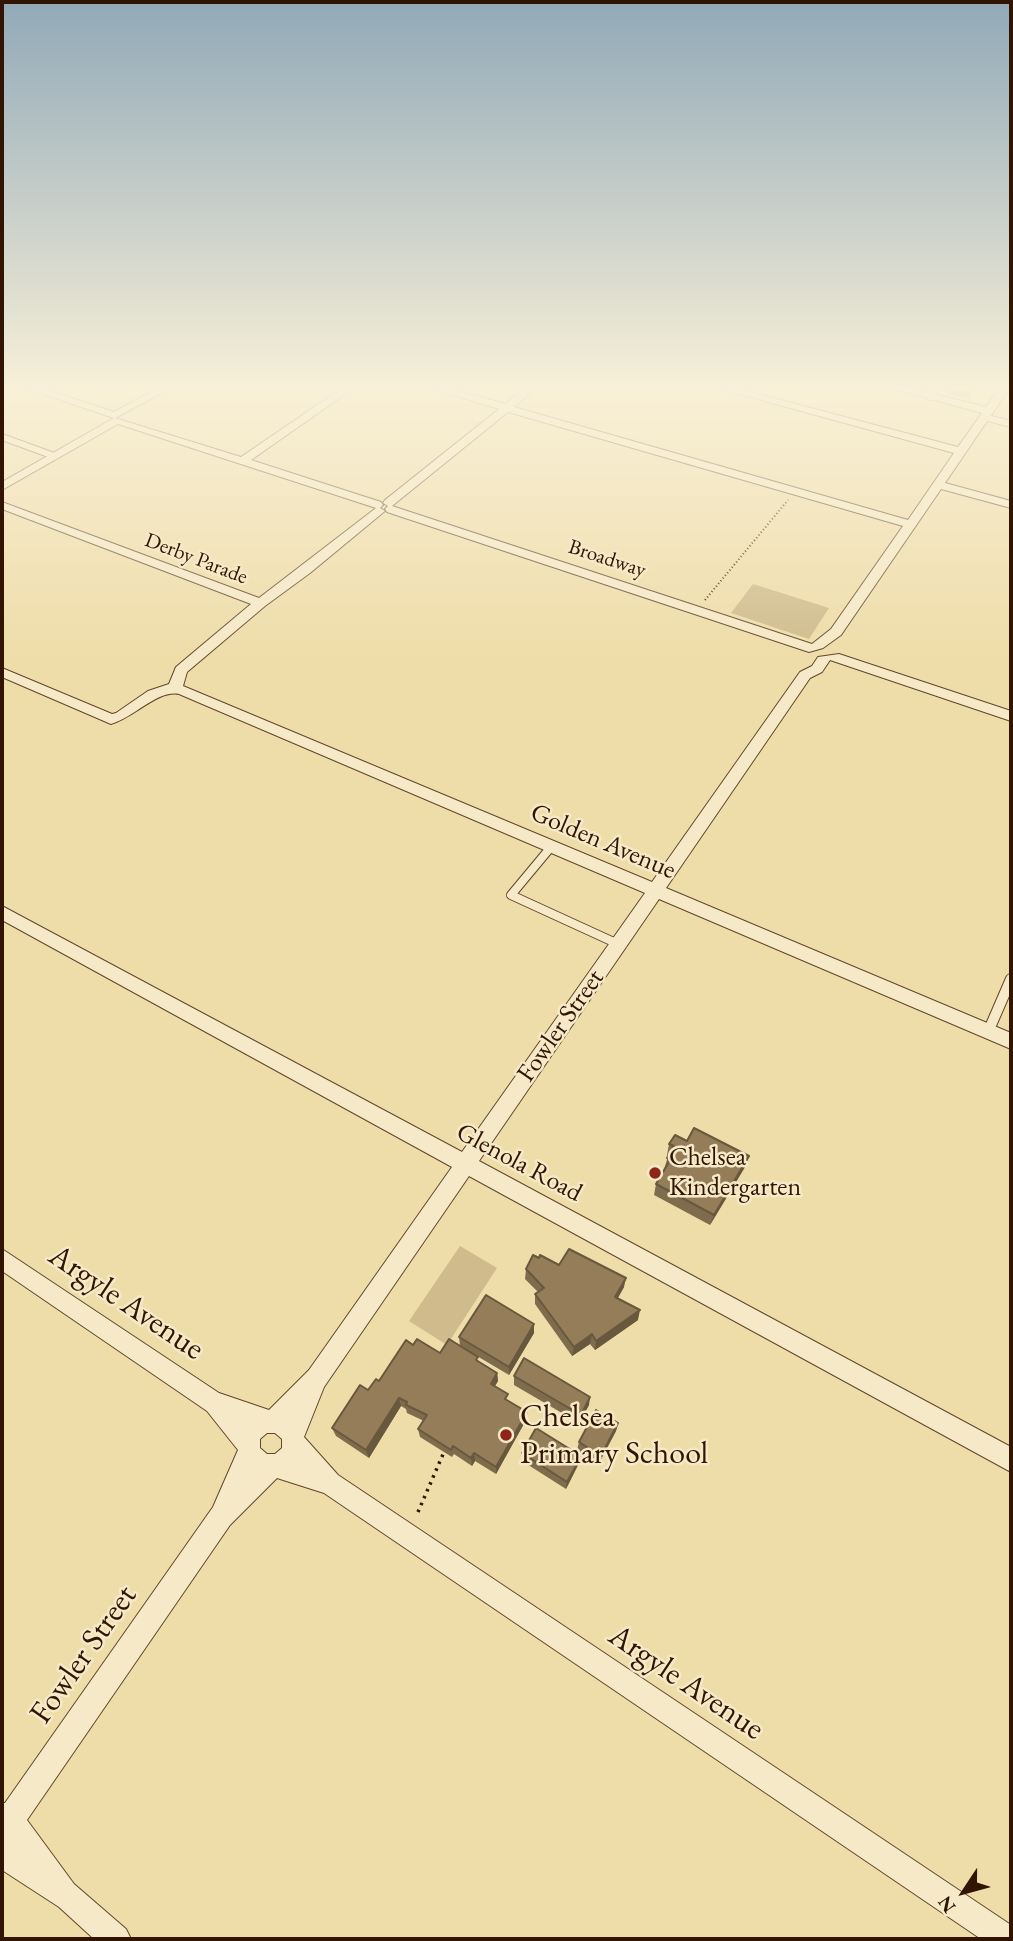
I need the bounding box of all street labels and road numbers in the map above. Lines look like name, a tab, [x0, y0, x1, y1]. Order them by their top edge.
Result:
street label: Derby Parade	[141, 528, 251, 590]
street label: Broadway	[565, 535, 649, 583]
street label: Golden Avenue	[526, 797, 680, 887]
street label: Fowler Street	[511, 964, 611, 1088]
street label: Glenola Road	[451, 1117, 587, 1209]
street label: Argyle Avenue	[41, 1237, 211, 1369]
street label: Fowler Street	[22, 1578, 146, 1732]
street label: Argyle Avenue	[601, 1617, 771, 1749]

